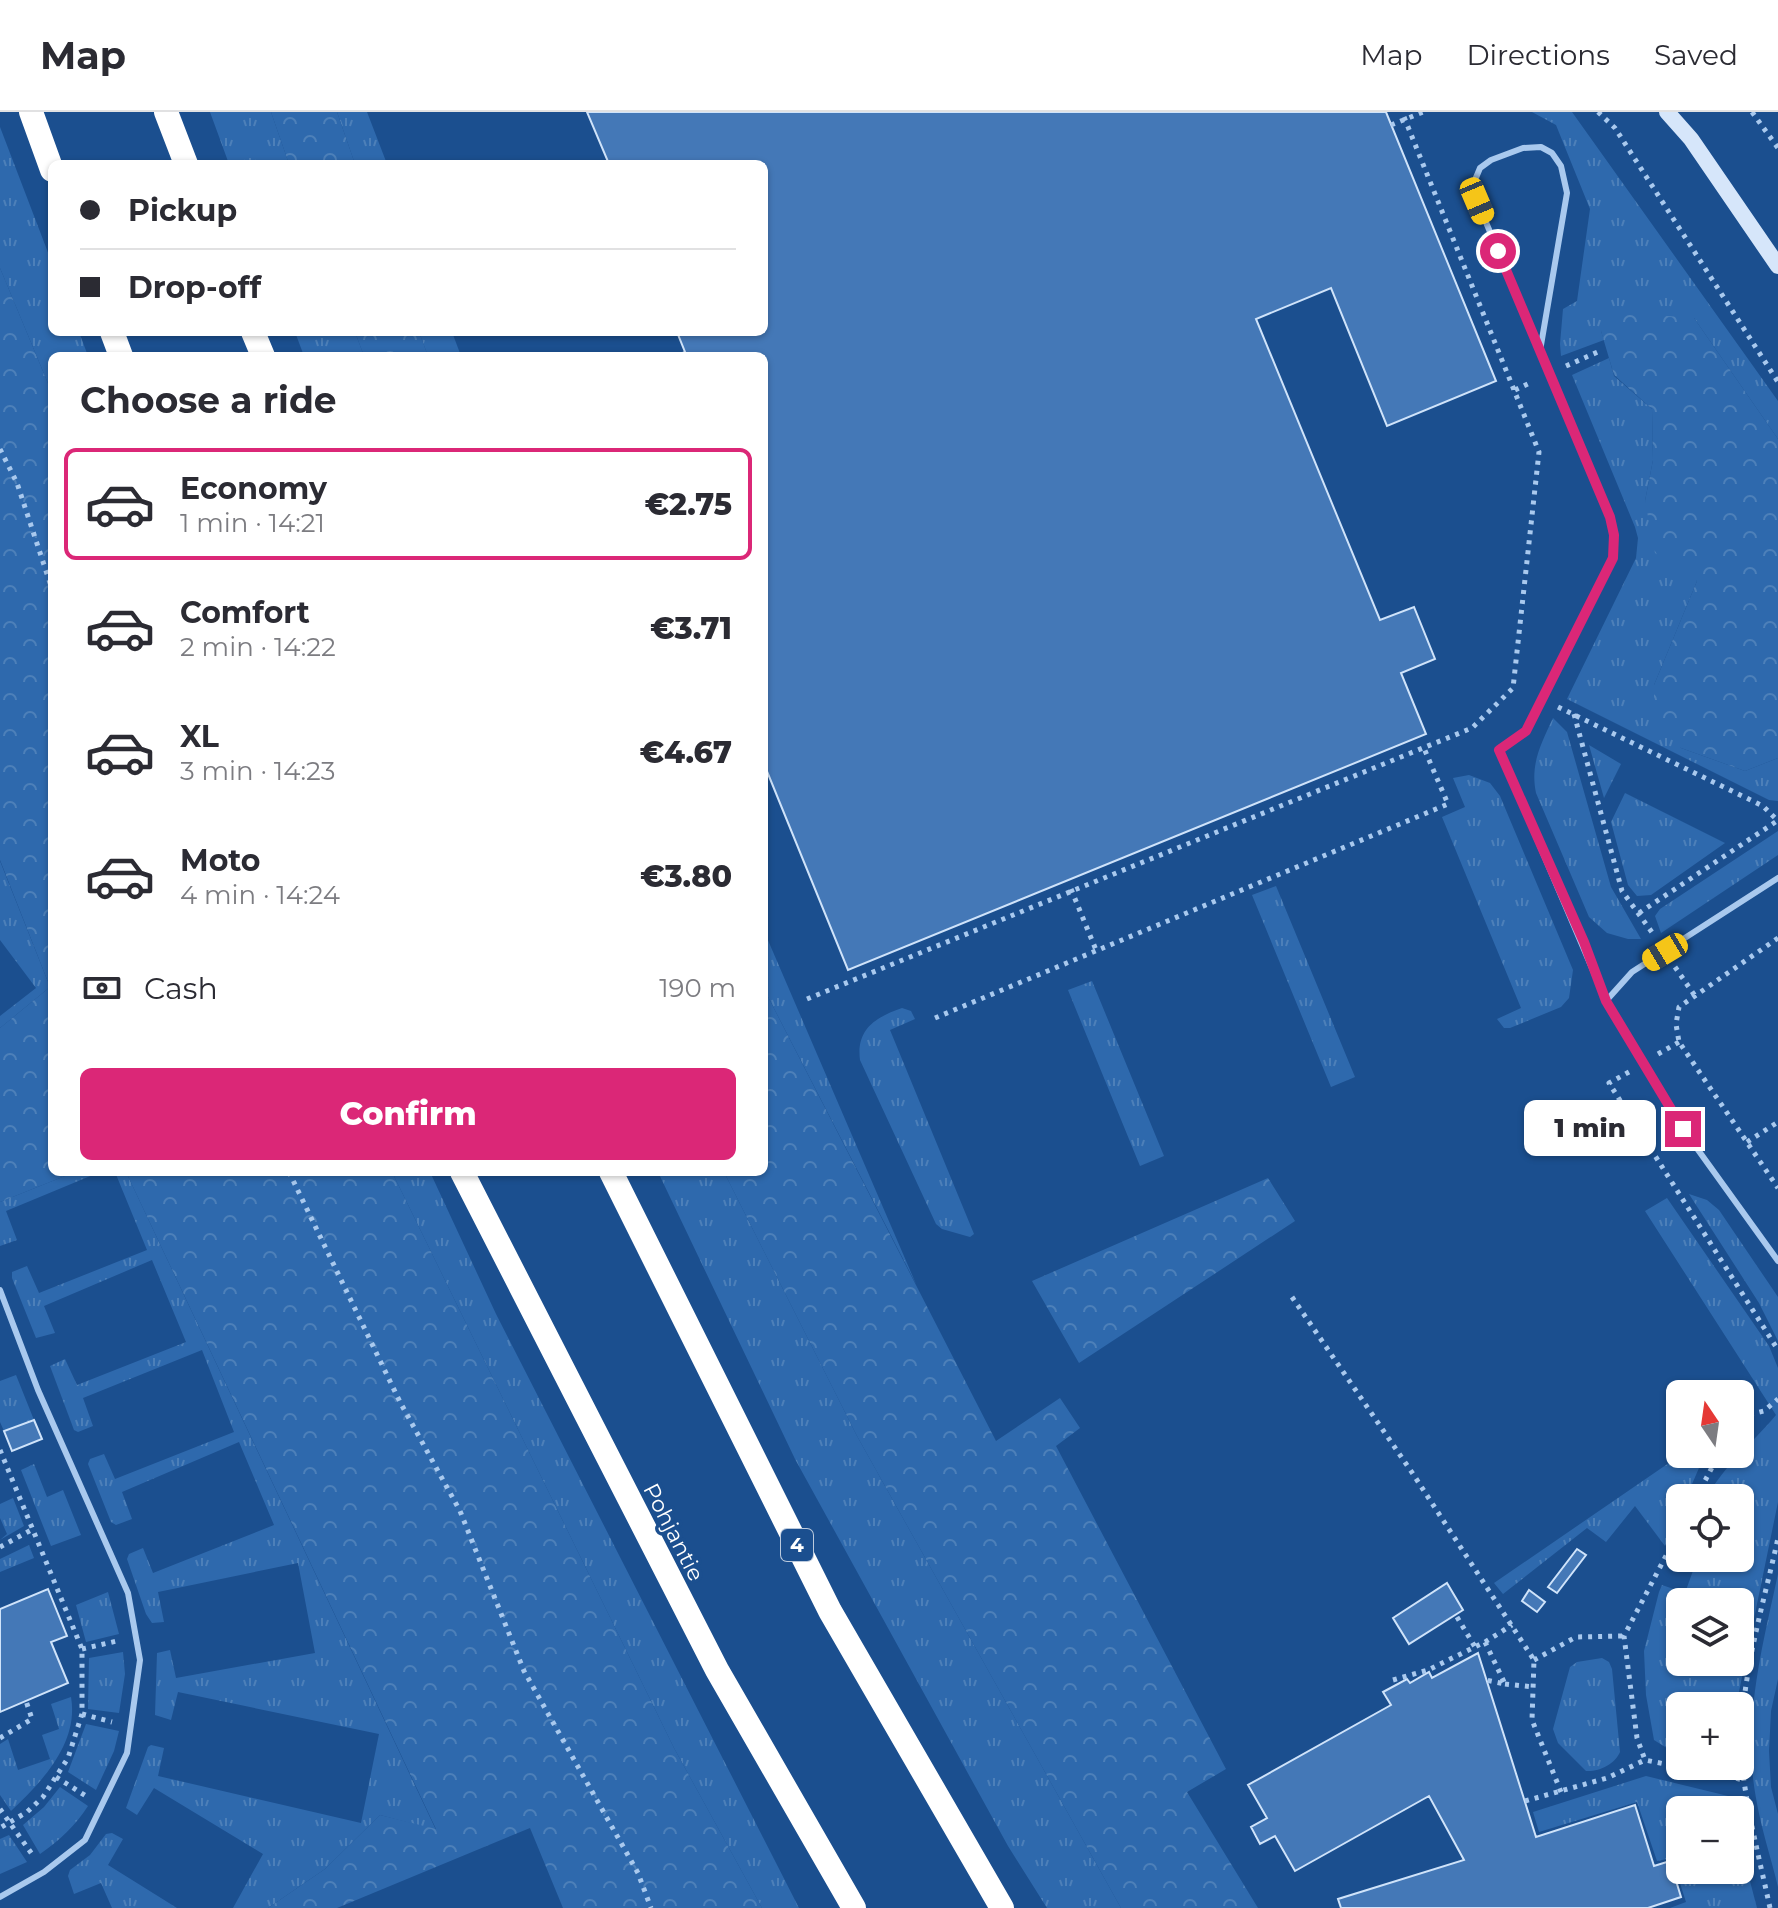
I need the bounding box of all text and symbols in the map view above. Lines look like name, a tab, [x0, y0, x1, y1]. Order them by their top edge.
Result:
text: Map	[40, 32, 126, 79]
text: Map	[1360, 38, 1422, 72]
text: Directions	[1466, 38, 1610, 72]
text: Saved	[1654, 38, 1738, 72]
car	[1457, 174, 1497, 228]
text: Pickup	[128, 192, 237, 229]
route start	[1480, 233, 1516, 269]
text: Drop-off	[128, 269, 261, 306]
text: Choose a ride	[80, 378, 337, 422]
icon: car	[84, 468, 156, 540]
text: Economy	[180, 470, 327, 507]
text: €2.75	[645, 486, 732, 523]
text: 1 min · 14:21	[180, 507, 325, 539]
icon: car	[84, 592, 156, 664]
text: Comfort	[180, 594, 310, 631]
text: €3.71	[650, 610, 732, 647]
text: 2 min · 14:22	[180, 631, 336, 663]
icon: car	[84, 716, 156, 788]
text: XL	[180, 718, 219, 755]
text: €4.67	[640, 734, 732, 771]
text: 3 min · 14:23	[180, 755, 335, 787]
icon: car	[84, 840, 156, 912]
text: Moto	[180, 842, 261, 879]
text: €3.80	[640, 858, 732, 895]
text: 4 min · 14:24	[180, 879, 340, 911]
car	[1638, 929, 1692, 975]
icon: cash	[80, 966, 124, 1010]
text: Cash	[144, 970, 218, 1007]
text: 190 m	[659, 972, 736, 1004]
button: Confirm	[80, 1068, 736, 1160]
callout: 1 min	[1523, 1101, 1655, 1157]
route end	[1665, 1111, 1701, 1147]
text: 1 min	[1554, 1112, 1626, 1144]
north arrow	[1666, 1380, 1754, 1468]
map controls	[1666, 1380, 1754, 1884]
street label: Pohjantie	[637, 1479, 710, 1586]
button: locate	[1666, 1484, 1754, 1572]
road number: 4	[781, 1529, 813, 1561]
button: layers	[1666, 1588, 1754, 1676]
button: +	[1666, 1692, 1754, 1780]
button: −	[1666, 1796, 1754, 1884]

